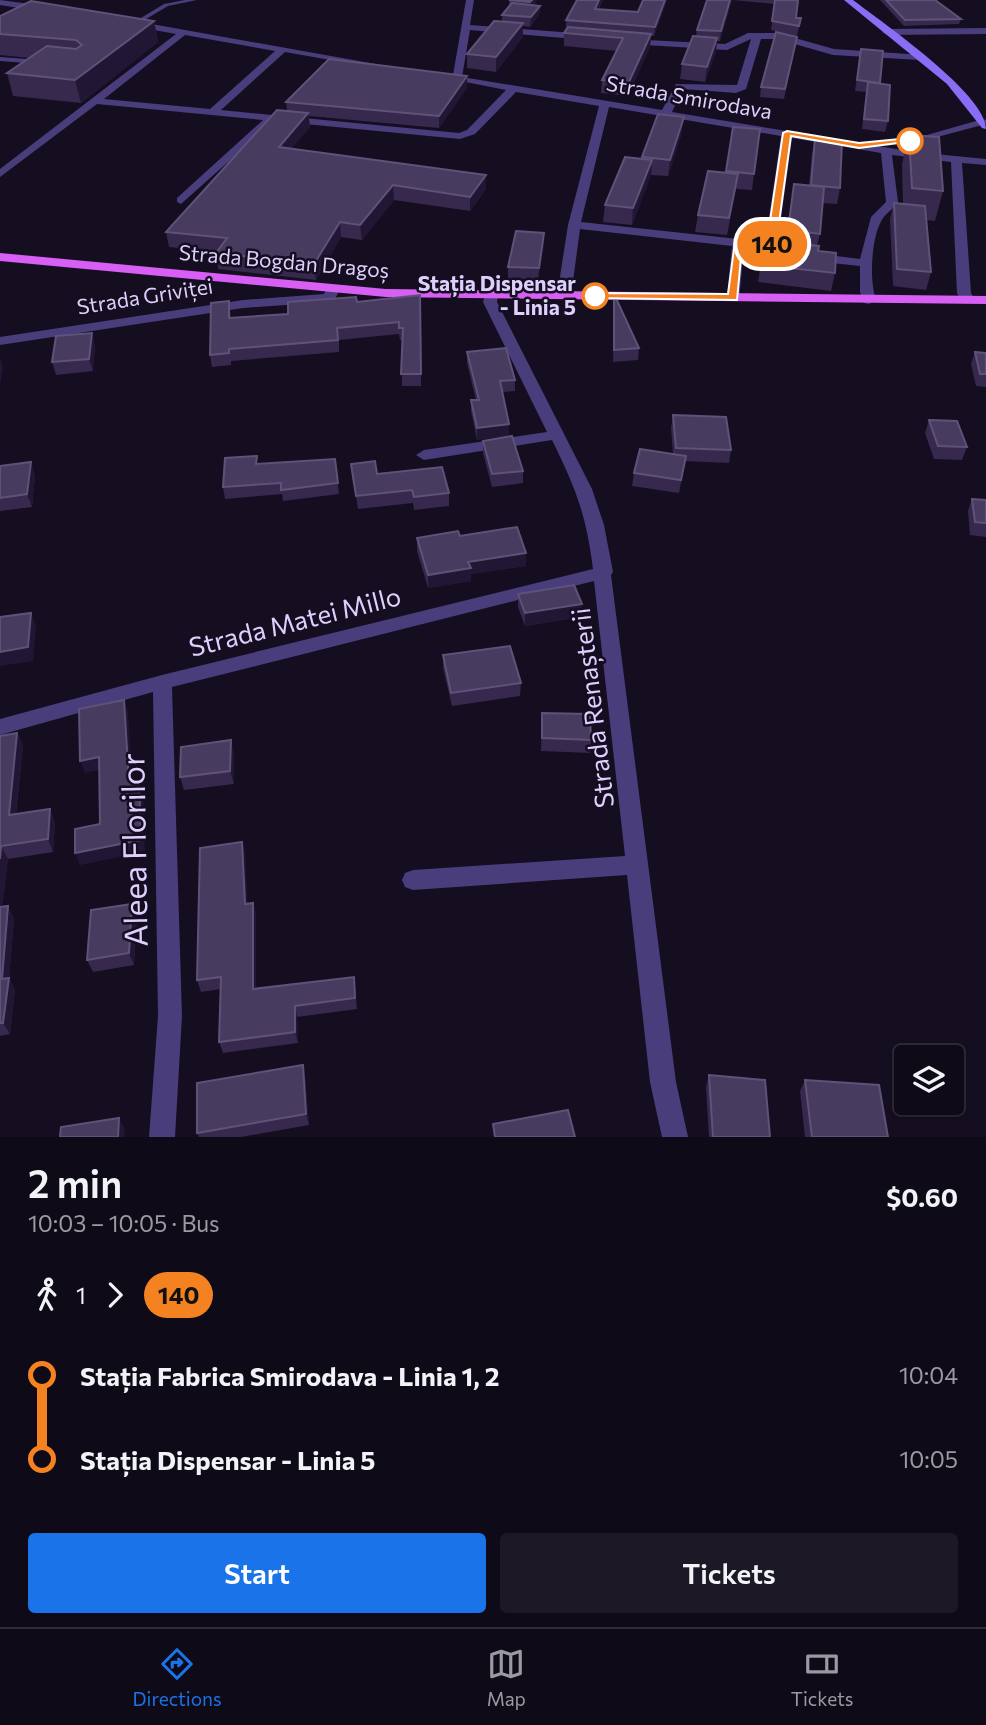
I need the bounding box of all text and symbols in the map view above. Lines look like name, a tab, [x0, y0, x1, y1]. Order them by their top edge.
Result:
street label: Strada Smirodava	[604, 70, 774, 123]
unlabelled marker	[897, 128, 923, 154]
line badge: 140	[732, 221, 812, 267]
text: 140	[751, 229, 793, 258]
street label: Strada Bogdan Dragoș	[178, 239, 390, 284]
place label: Stația Dispensar - Linia 5	[418, 270, 576, 319]
street label: Strada Griviței	[75, 272, 215, 321]
marker: Stația Dispensar - Linia 5	[582, 283, 608, 309]
street label: Strada Matei Millo	[185, 579, 404, 662]
street label: Strada Renașterii	[564, 606, 621, 810]
street label: Aleea Florilor	[111, 753, 155, 947]
map controls	[894, 1045, 964, 1115]
button: layers	[894, 1045, 964, 1115]
text: 2 min	[28, 1159, 122, 1206]
text: $0.60	[886, 1181, 958, 1212]
text: 10:03 – 10:05 · Bus	[28, 1209, 220, 1237]
icon: walk	[28, 1276, 66, 1314]
icon: forward	[96, 1276, 134, 1314]
text: 140	[158, 1280, 199, 1309]
text: 1	[76, 1281, 86, 1309]
text: Stația Fabrica Smirodava - Linia 1, 2	[80, 1360, 500, 1391]
text: 10:04	[899, 1361, 958, 1389]
text: Stația Dispensar - Linia 5	[80, 1444, 375, 1475]
text: 10:05	[900, 1445, 958, 1473]
button: Start	[28, 1533, 486, 1613]
button: Tickets	[500, 1533, 958, 1613]
tab: Directions	[133, 1645, 222, 1710]
tab: Map	[487, 1645, 526, 1710]
tab: Tickets	[791, 1645, 853, 1710]

